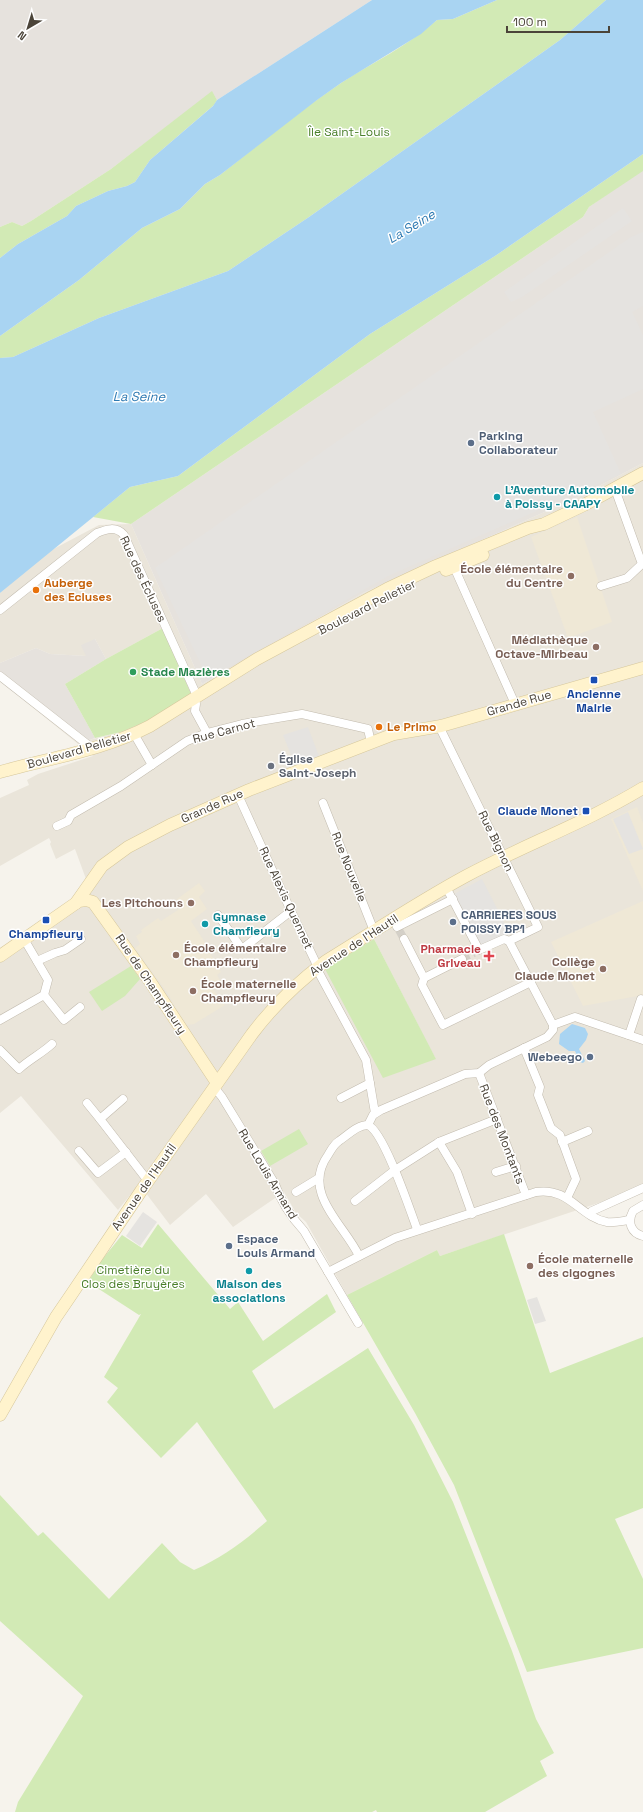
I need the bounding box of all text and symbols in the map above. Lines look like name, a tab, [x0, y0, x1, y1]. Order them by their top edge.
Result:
north arrow	[8, 8, 48, 48]
scale bar	[507, 8, 609, 34]
text: 100 m	[513, 14, 547, 30]
text: N	[15, 28, 29, 44]
park label: Île Saint-Louis	[307, 124, 390, 140]
water label: La Seine	[384, 205, 439, 247]
water label: La Seine	[113, 388, 167, 405]
place label: Parking Collaborateur	[479, 428, 558, 458]
marker: Parking Collaborateur	[466, 438, 476, 448]
place label: L'Aventure Automobile à Poissy - CAAPY	[505, 482, 635, 512]
marker: L'Aventure Automobile à Poissy - CAAPY	[492, 492, 502, 502]
street label: Rue des Écluses	[116, 533, 170, 625]
place label: École élémentaire du Centre	[460, 561, 563, 591]
marker: École élémentaire du Centre	[566, 571, 576, 581]
place label: Auberge des Ecluses	[44, 575, 112, 605]
street label: Boulevard Pelletier	[315, 575, 419, 639]
marker: Auberge des Ecluses	[31, 585, 41, 595]
place label: Médiathèque Octave-Mirbeau	[495, 632, 588, 662]
marker: Médiathèque Octave-Mirbeau	[591, 642, 601, 652]
place label: Stade Mazières	[141, 664, 230, 680]
marker: Stade Mazières	[128, 667, 138, 677]
marker: Ancienne Mairie	[589, 675, 599, 685]
street label: Grande Rue	[485, 686, 553, 720]
place label: Ancienne Mairie	[567, 686, 621, 716]
street label: Rue Carnot	[191, 715, 257, 747]
place label: Le Primo	[387, 719, 436, 735]
marker: Le Primo	[374, 722, 384, 732]
street label: Boulevard Pelletier	[25, 727, 133, 773]
place label: Église Saint-Joseph	[279, 751, 357, 781]
marker: Église Saint-Joseph	[266, 761, 276, 771]
street label: Grande Rue	[178, 785, 246, 827]
place label: Claude Monet	[498, 803, 578, 819]
marker: Claude Monet	[581, 806, 591, 816]
street label: Rue Bignon	[474, 808, 518, 874]
street label: Rue Nouvelle	[328, 830, 370, 904]
street label: Rue Alexis Quennet	[255, 844, 317, 952]
place label: Les Pitchouns	[102, 895, 183, 911]
marker: Les Pitchouns	[186, 898, 196, 908]
place label: CARRIERES SOUS POISSY BP1	[461, 907, 557, 937]
place label: Gymnase Chamfleury	[213, 909, 280, 939]
street label: Avenue de l'Hautil	[307, 910, 401, 980]
marker: Champfleury	[41, 915, 51, 925]
marker: CARRIERES SOUS POISSY BP1	[448, 917, 458, 927]
marker: Gymnase Chamfleury	[200, 919, 210, 929]
place label: Champfleury	[9, 926, 83, 942]
street label: Rue de Champfleury	[112, 931, 190, 1037]
place label: École élémentaire Champfleury	[184, 940, 287, 970]
place label: Pharmacie Griveau	[420, 941, 481, 971]
marker: École élémentaire Champfleury	[171, 950, 181, 960]
marker: Pharmacie Griveau	[484, 951, 494, 961]
place label: Collège Claude Monet	[515, 954, 595, 984]
marker: Collège Claude Monet	[598, 964, 608, 974]
place label: École maternelle Champfleury	[201, 976, 297, 1006]
marker: École maternelle Champfleury	[188, 986, 198, 996]
place label: Webeego	[528, 1049, 582, 1065]
marker: Webeego	[585, 1052, 595, 1062]
street label: Rue des Montants	[476, 1082, 528, 1186]
street label: Rue Louis Armand	[235, 1126, 301, 1222]
street label: Avenue de l'Hautil	[108, 1140, 180, 1234]
place label: Espace Louis Armand	[237, 1231, 315, 1261]
marker: Espace Louis Armand	[224, 1241, 234, 1251]
place label: École maternelle des cigognes	[538, 1251, 634, 1281]
marker: École maternelle des cigognes	[525, 1261, 535, 1271]
park label: Cimetière du Clos des Bruyères	[81, 1262, 185, 1292]
marker: Maison des associations	[244, 1266, 254, 1276]
place label: Maison des associations	[212, 1276, 286, 1306]

